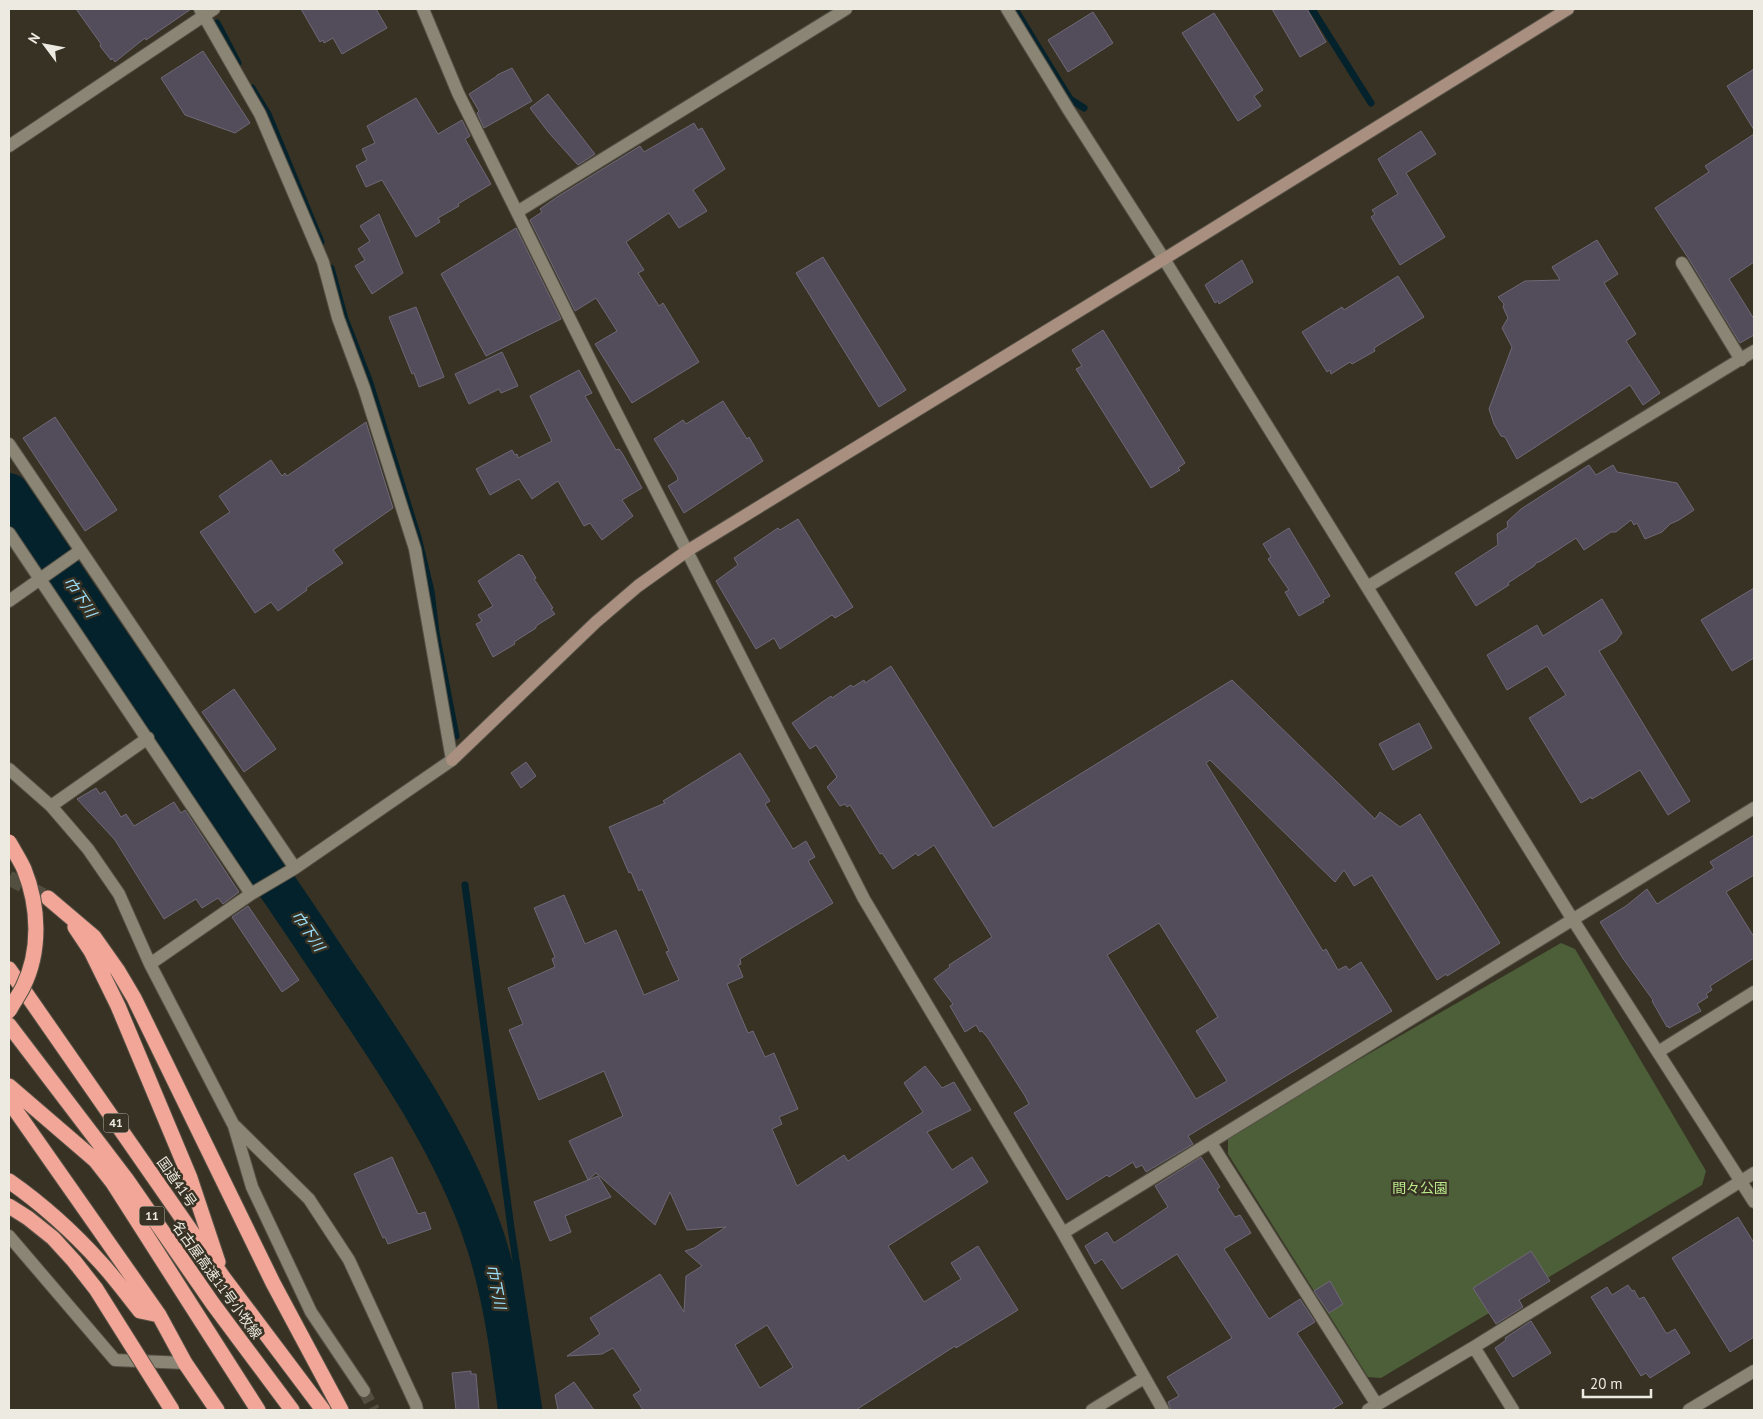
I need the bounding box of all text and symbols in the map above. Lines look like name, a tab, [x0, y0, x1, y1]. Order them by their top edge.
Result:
north arrow	[20, 20, 70, 70]
text: N	[24, 29, 44, 47]
water label: 巾下川	[60, 573, 102, 622]
water label: 巾下川	[288, 907, 330, 956]
road number: 41	[104, 1114, 128, 1132]
street label: 国道41号	[153, 1153, 201, 1211]
park label: 間々公園	[1392, 1179, 1448, 1197]
road number: 11	[140, 1206, 164, 1226]
street label: 名古屋高速11号小牧線	[168, 1218, 266, 1342]
water label: 巾下川	[483, 1263, 510, 1313]
scale bar	[1583, 1366, 1650, 1398]
text: 20 m	[1590, 1374, 1623, 1393]

